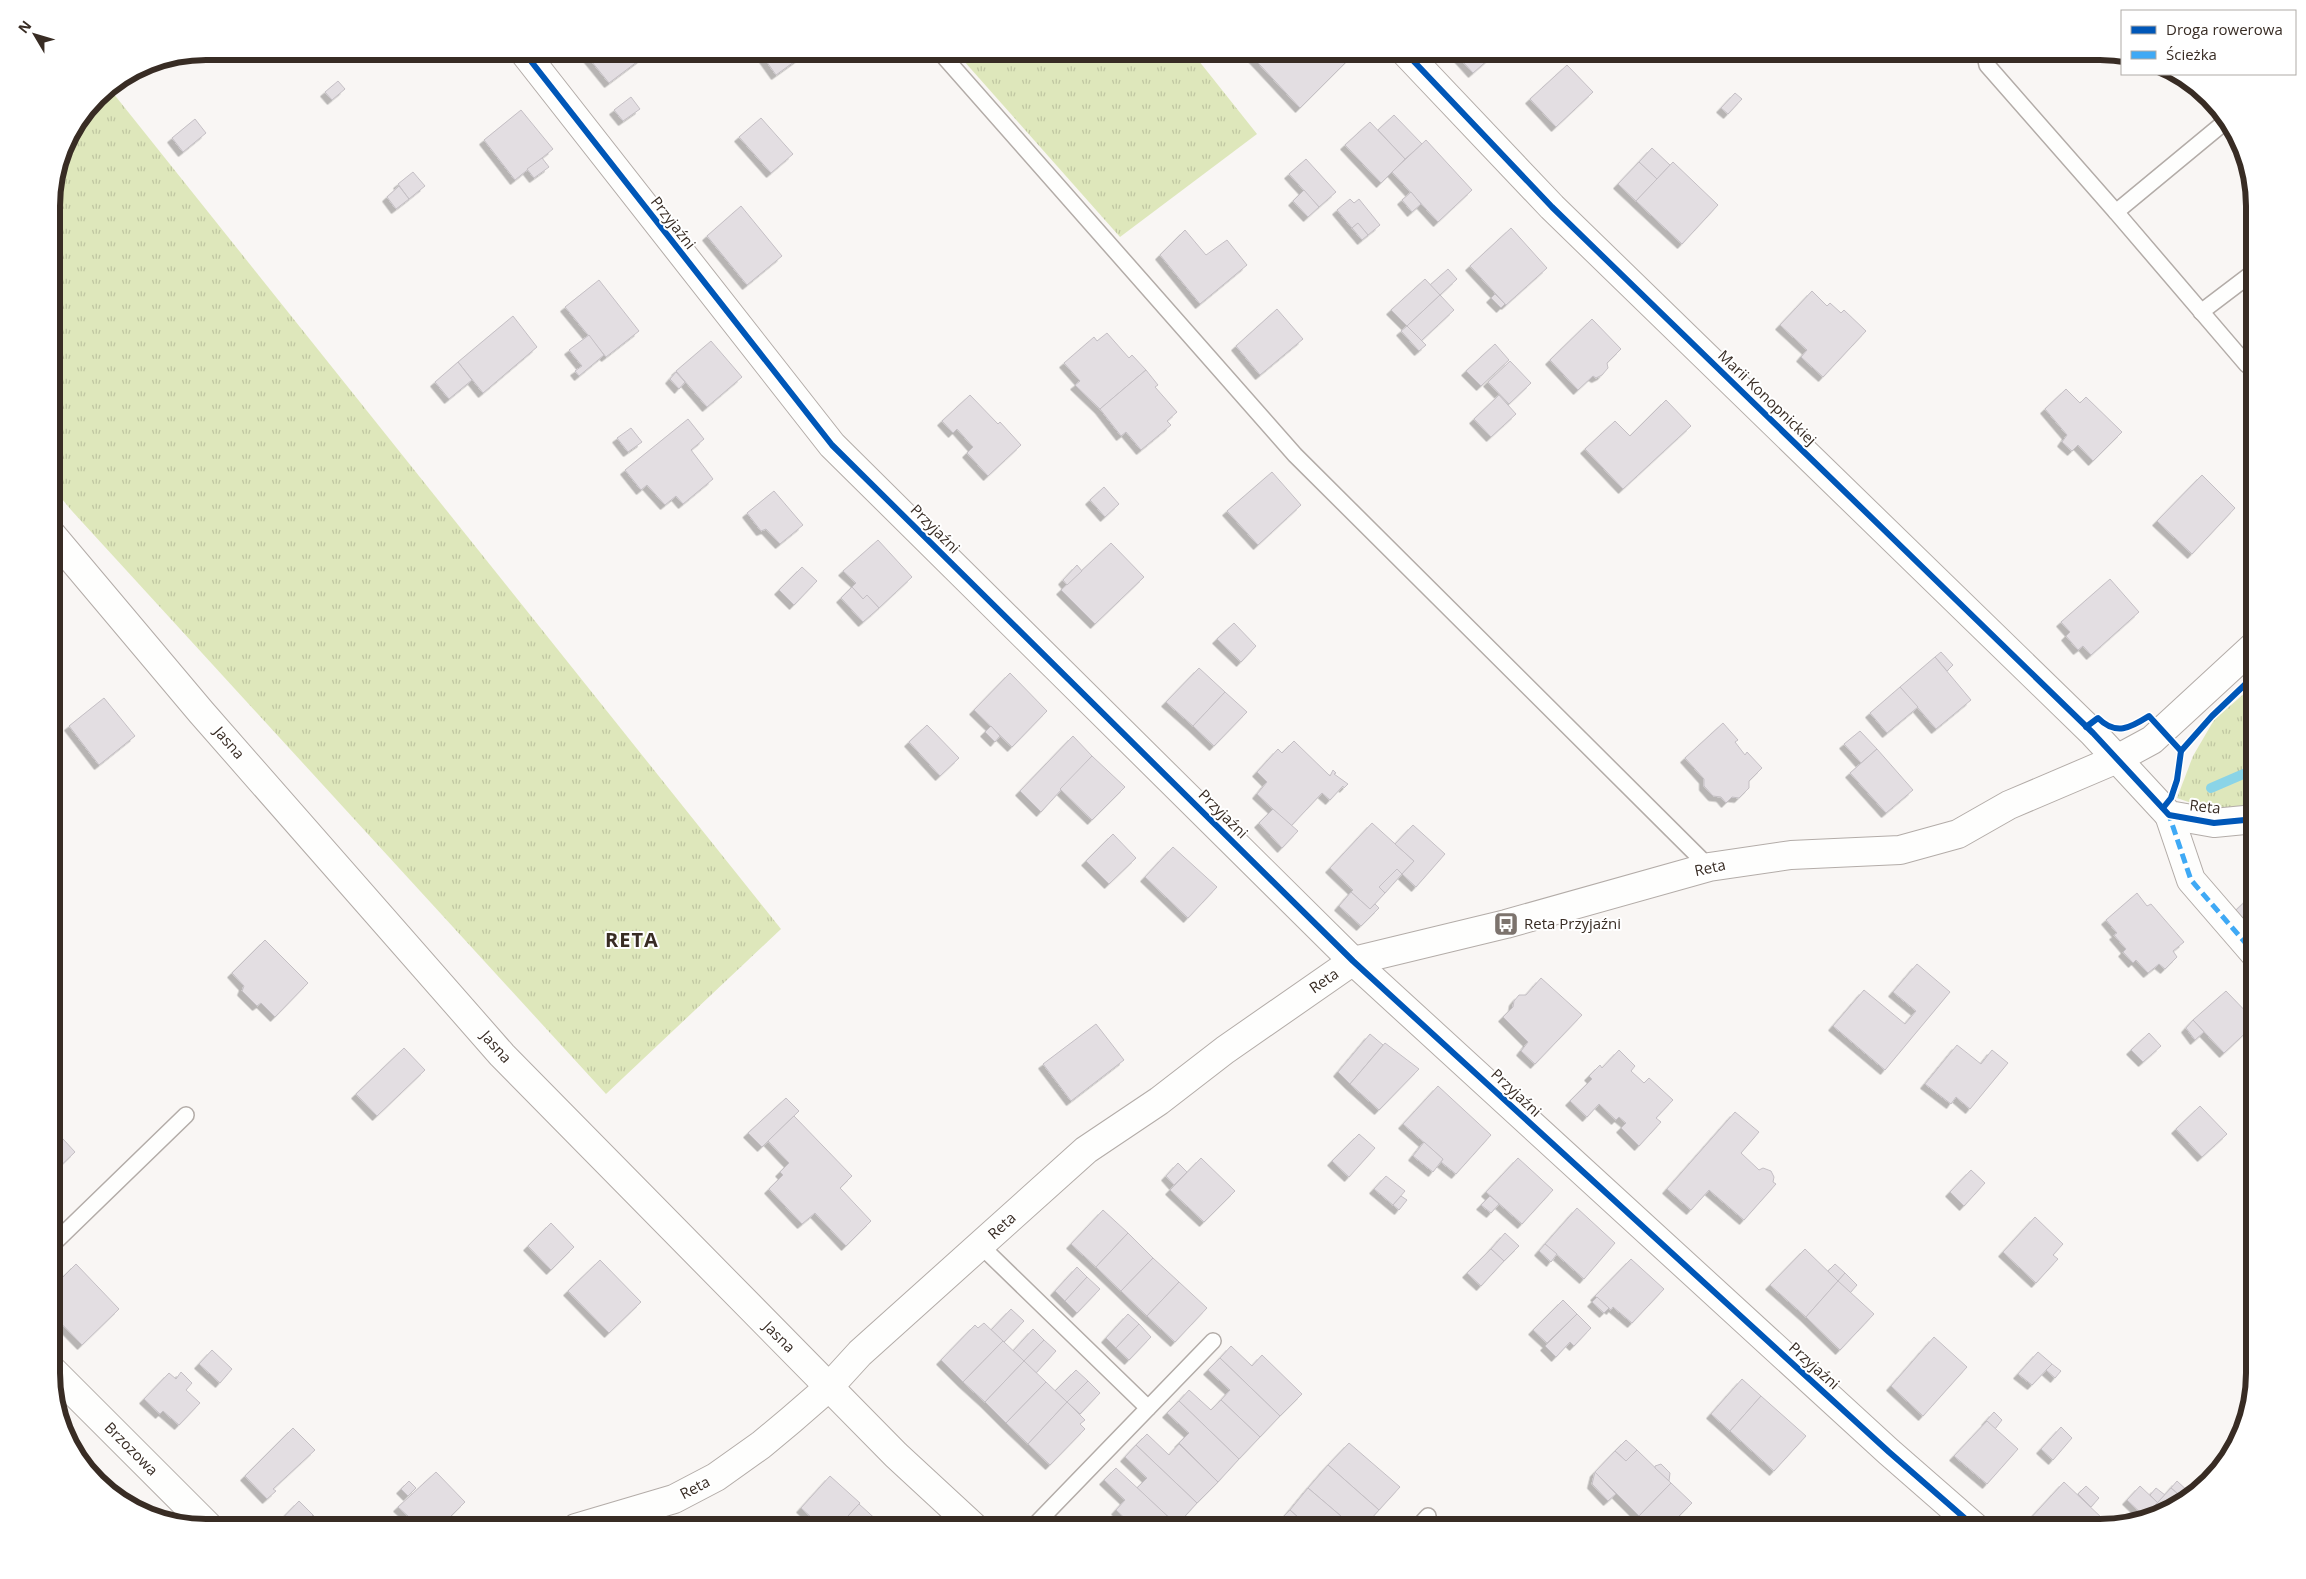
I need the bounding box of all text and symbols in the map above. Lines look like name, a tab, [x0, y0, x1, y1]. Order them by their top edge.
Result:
north arrow	[10, 10, 60, 60]
legend	[2121, 10, 2296, 75]
text: N	[13, 16, 35, 37]
text: Droga rowerowa	[2166, 19, 2283, 39]
text: Ścieżka	[2166, 44, 2217, 64]
street label: Przyjaźni	[647, 192, 701, 253]
street label: Marii Konopnickiej	[1714, 345, 1821, 449]
street label: Przyjaźni	[907, 499, 965, 557]
street label: Jasna	[209, 720, 249, 763]
street label: Przyjaźni	[1195, 784, 1253, 842]
street label: Reta	[2188, 794, 2222, 818]
street label: Reta	[1692, 854, 1727, 880]
bus stop icon: Reta Przyjaźni	[1493, 911, 1519, 937]
place label: Reta Przyjaźni	[1524, 913, 1621, 933]
district label: RETA	[605, 926, 659, 953]
street label: Reta	[1305, 963, 1342, 997]
street label: Jasna	[476, 1024, 517, 1067]
street label: Przyjaźni	[1487, 1064, 1546, 1121]
street label: Reta	[983, 1207, 1020, 1243]
street label: Jasna	[758, 1315, 800, 1356]
street label: Przyjaźni	[1785, 1337, 1844, 1393]
street label: Brzozowa	[101, 1417, 163, 1479]
street label: Reta	[676, 1471, 713, 1503]

